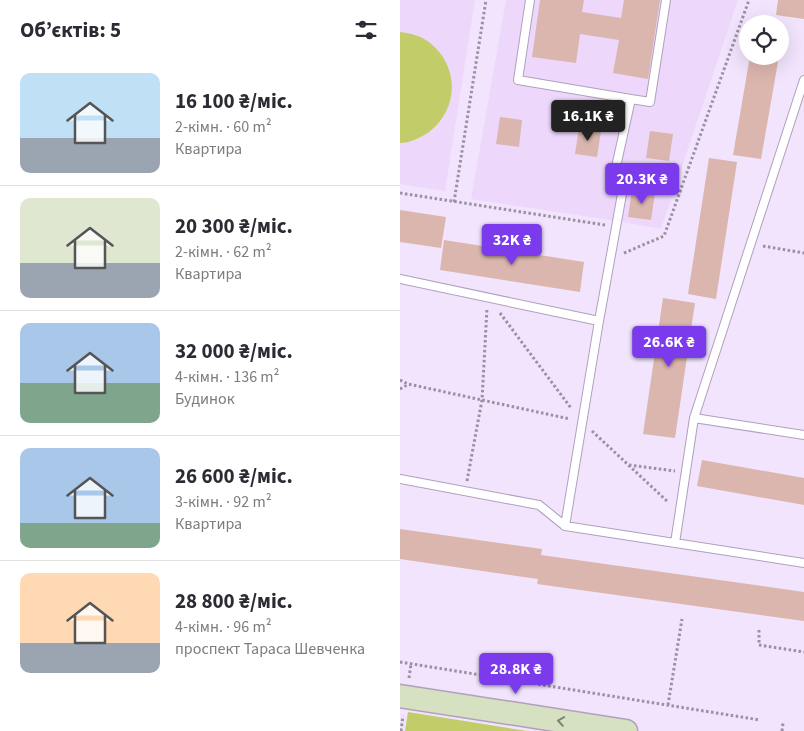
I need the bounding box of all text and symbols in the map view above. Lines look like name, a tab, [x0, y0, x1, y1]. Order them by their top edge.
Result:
text: Об’єктів: 5	[20, 15, 121, 45]
map controls	[739, 15, 789, 65]
button: locate	[739, 15, 789, 65]
icon: filters	[352, 16, 380, 44]
text: 16 100 ₴/міс.	[175, 86, 293, 116]
icon: home	[60, 93, 120, 153]
pin: 16.1K ₴	[542, 100, 634, 142]
text: 16.1K ₴	[562, 105, 614, 127]
text: 2-кімн. · 60 m²	[175, 116, 272, 138]
text: Квартира	[175, 138, 242, 160]
pin: 20.3K ₴	[596, 162, 688, 205]
text: 20.3K ₴	[616, 168, 668, 190]
text: 20 300 ₴/міс.	[175, 211, 293, 241]
icon: home	[60, 218, 120, 278]
pin: 32K ₴	[477, 224, 547, 266]
text: 32K ₴	[493, 229, 531, 251]
text: 2-кімн. · 62 m²	[175, 241, 272, 263]
text: Квартира	[175, 263, 242, 285]
pin: 26.6K ₴	[623, 326, 715, 368]
text: 26.6K ₴	[643, 331, 695, 353]
text: 32 000 ₴/міс.	[175, 336, 293, 366]
icon: home	[60, 343, 120, 403]
text: 4-кімн. · 136 m²	[175, 366, 279, 388]
text: Будинок	[175, 388, 235, 410]
text: 26 600 ₴/міс.	[175, 461, 293, 491]
icon: home	[60, 468, 120, 528]
text: 3-кімн. · 92 m²	[175, 491, 272, 513]
text: Квартира	[175, 513, 242, 535]
text: 28 800 ₴/міс.	[175, 586, 293, 616]
icon: home	[60, 593, 120, 653]
text: 4-кімн. · 96 m²	[175, 616, 272, 638]
text: проспект Тараса Шевченка	[175, 638, 365, 660]
pin: 28.8K ₴	[470, 652, 562, 695]
text: 28.8K ₴	[490, 658, 542, 680]
one-way arrow	[556, 716, 564, 727]

